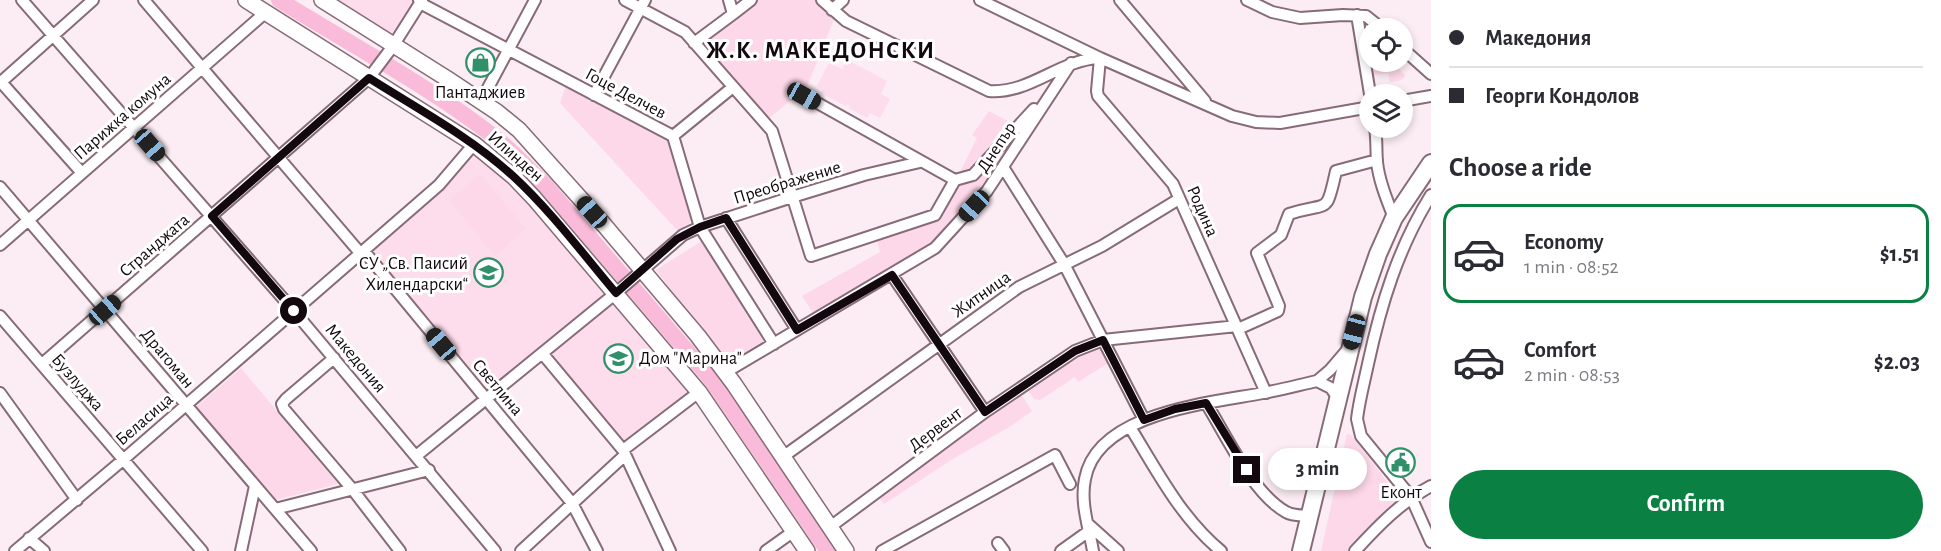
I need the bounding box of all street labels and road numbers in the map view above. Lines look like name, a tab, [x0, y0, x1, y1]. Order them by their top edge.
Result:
street label: Гоце Делчев	[582, 65, 669, 123]
street label: Парижка комуна	[71, 70, 175, 164]
street label: Днепър	[974, 119, 1020, 176]
street label: Илинден	[484, 128, 547, 186]
street label: Преображение	[731, 157, 843, 208]
street label: Родина	[1183, 183, 1221, 240]
street label: Странджата	[116, 211, 193, 281]
street label: Житница	[949, 268, 1014, 321]
street label: Македония	[321, 321, 389, 396]
street label: Драгоман	[137, 325, 197, 392]
street label: Бузлуджа	[48, 351, 107, 415]
street label: Светлина	[469, 356, 526, 419]
street label: Беласица	[112, 390, 177, 449]
street label: Дервент	[906, 404, 966, 455]

